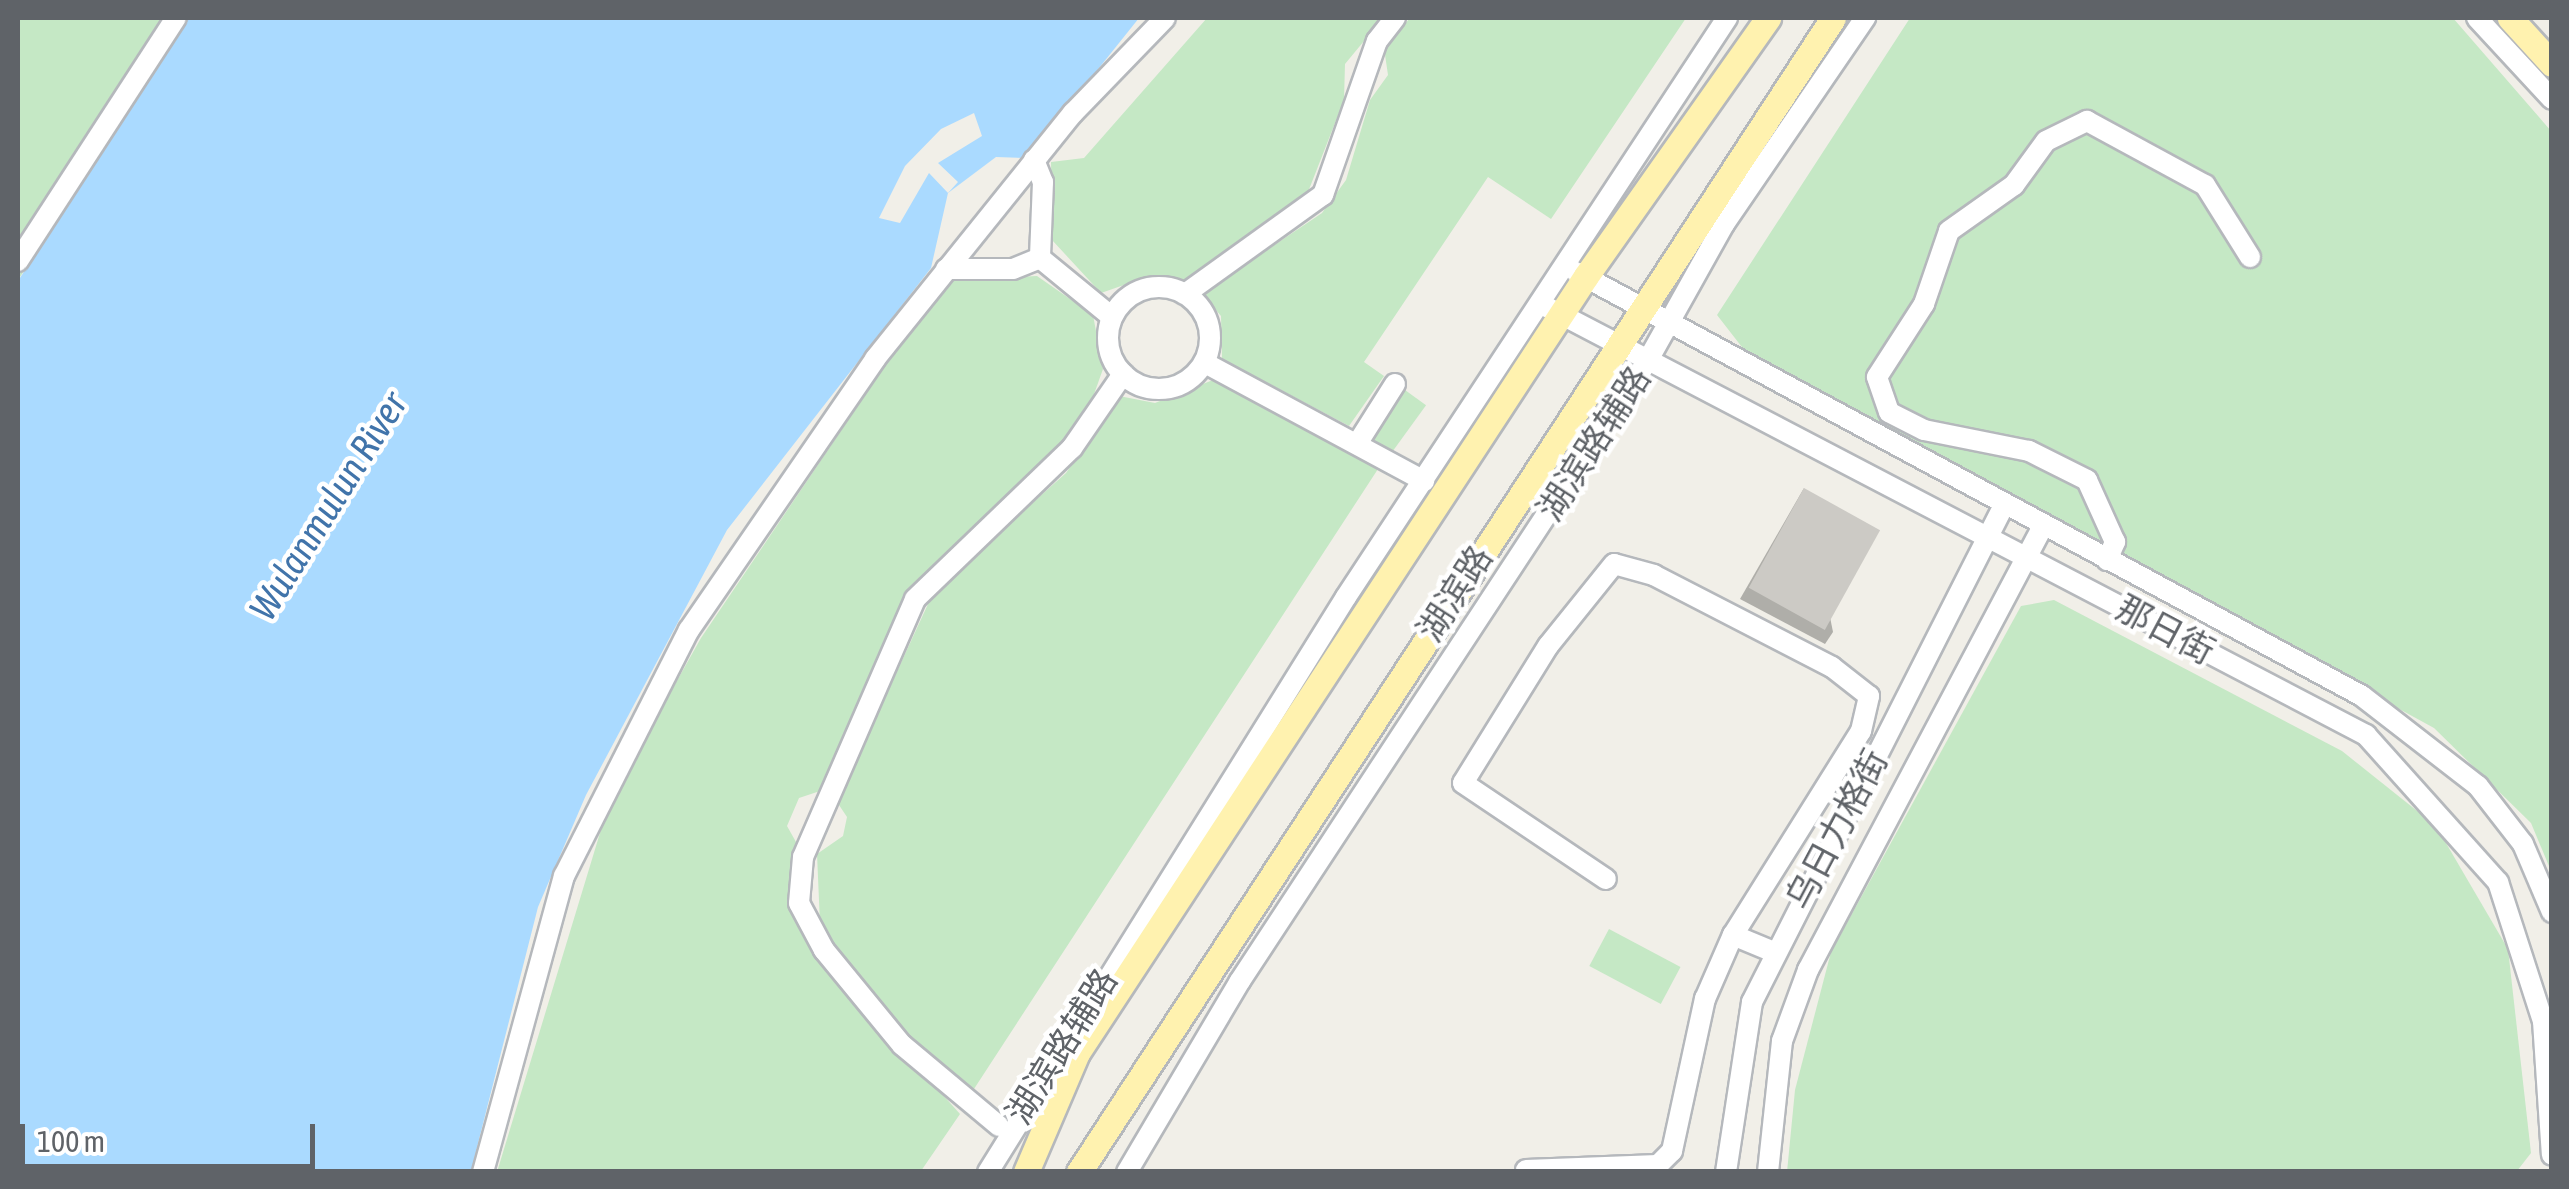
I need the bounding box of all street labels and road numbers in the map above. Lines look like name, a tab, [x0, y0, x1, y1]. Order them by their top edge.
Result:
street label: 湖滨路辅路	[1528, 358, 1658, 528]
street label: 湖滨路	[1408, 538, 1500, 648]
street label: 那日街	[2110, 586, 2222, 672]
street label: 乌日力格街	[1776, 742, 1896, 916]
street label: 湖滨路辅路	[997, 961, 1125, 1131]

